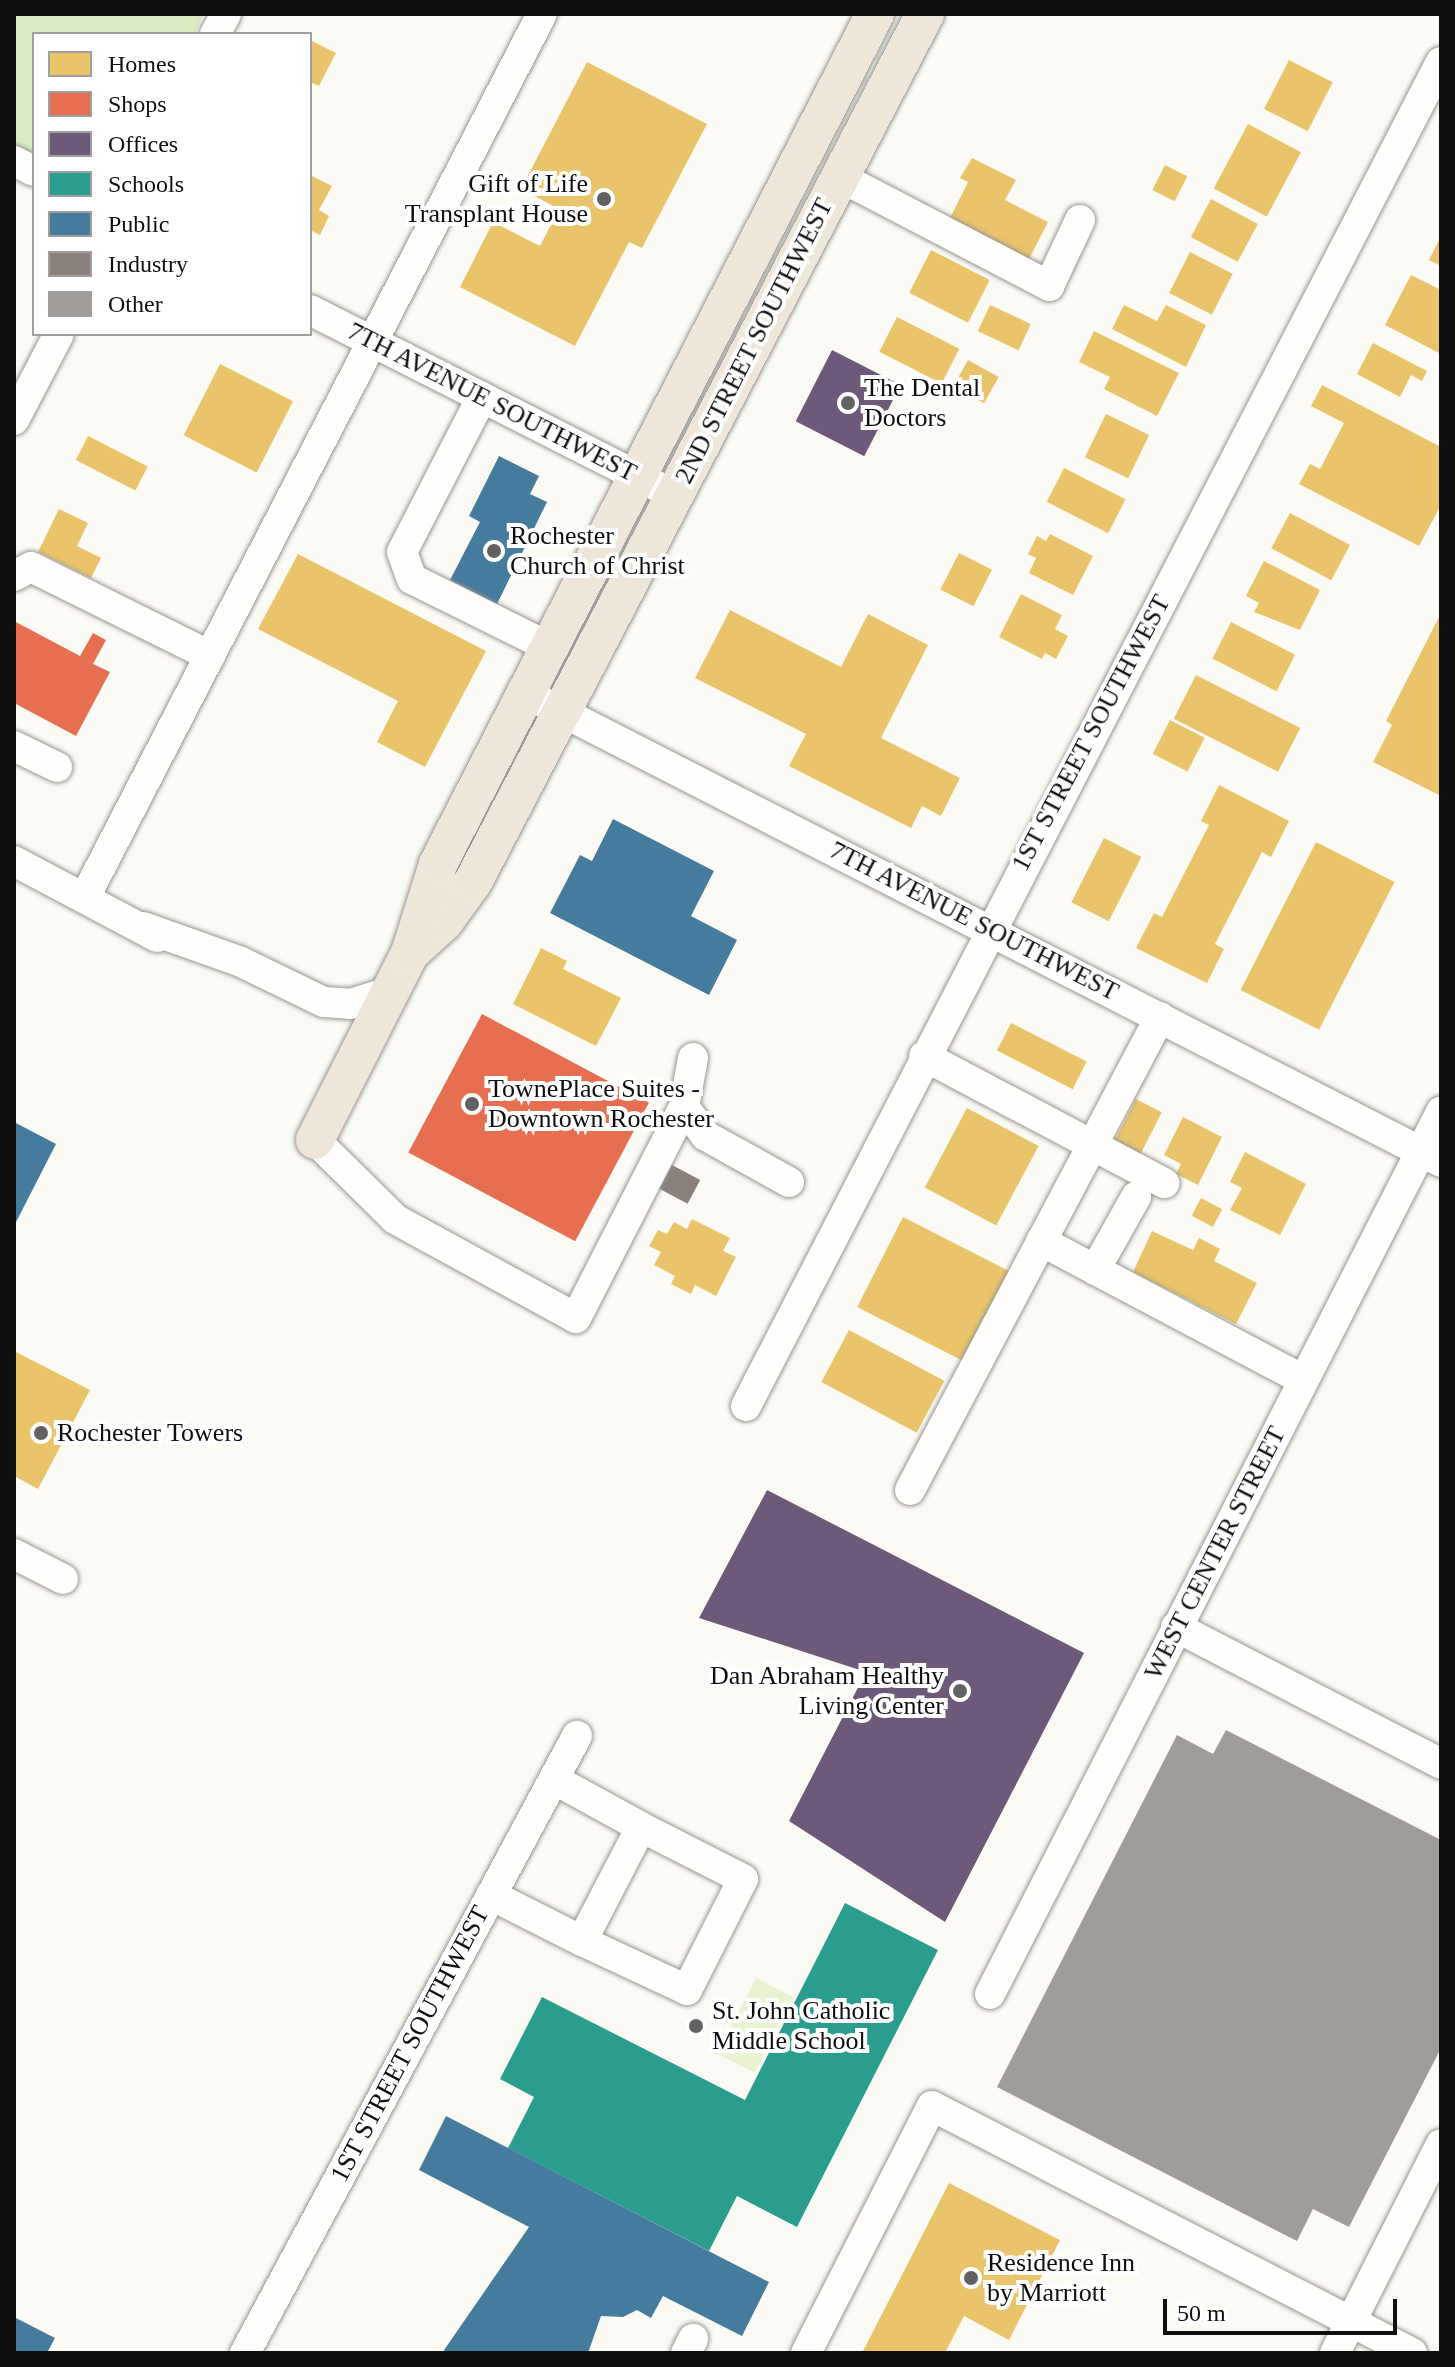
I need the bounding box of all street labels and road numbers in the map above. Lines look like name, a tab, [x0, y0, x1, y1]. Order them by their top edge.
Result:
street label: 2ND STREET SOUTHWEST	[668, 193, 840, 489]
street label: 7TH AVENUE SOUTHWEST	[342, 315, 642, 489]
street label: 1ST STREET SOUTHWEST	[1005, 589, 1177, 877]
street label: 7TH AVENUE SOUTHWEST	[824, 834, 1124, 1008]
street label: WEST CENTER STREET	[1137, 1421, 1293, 1685]
street label: 1ST STREET SOUTHWEST	[324, 1900, 496, 2188]

